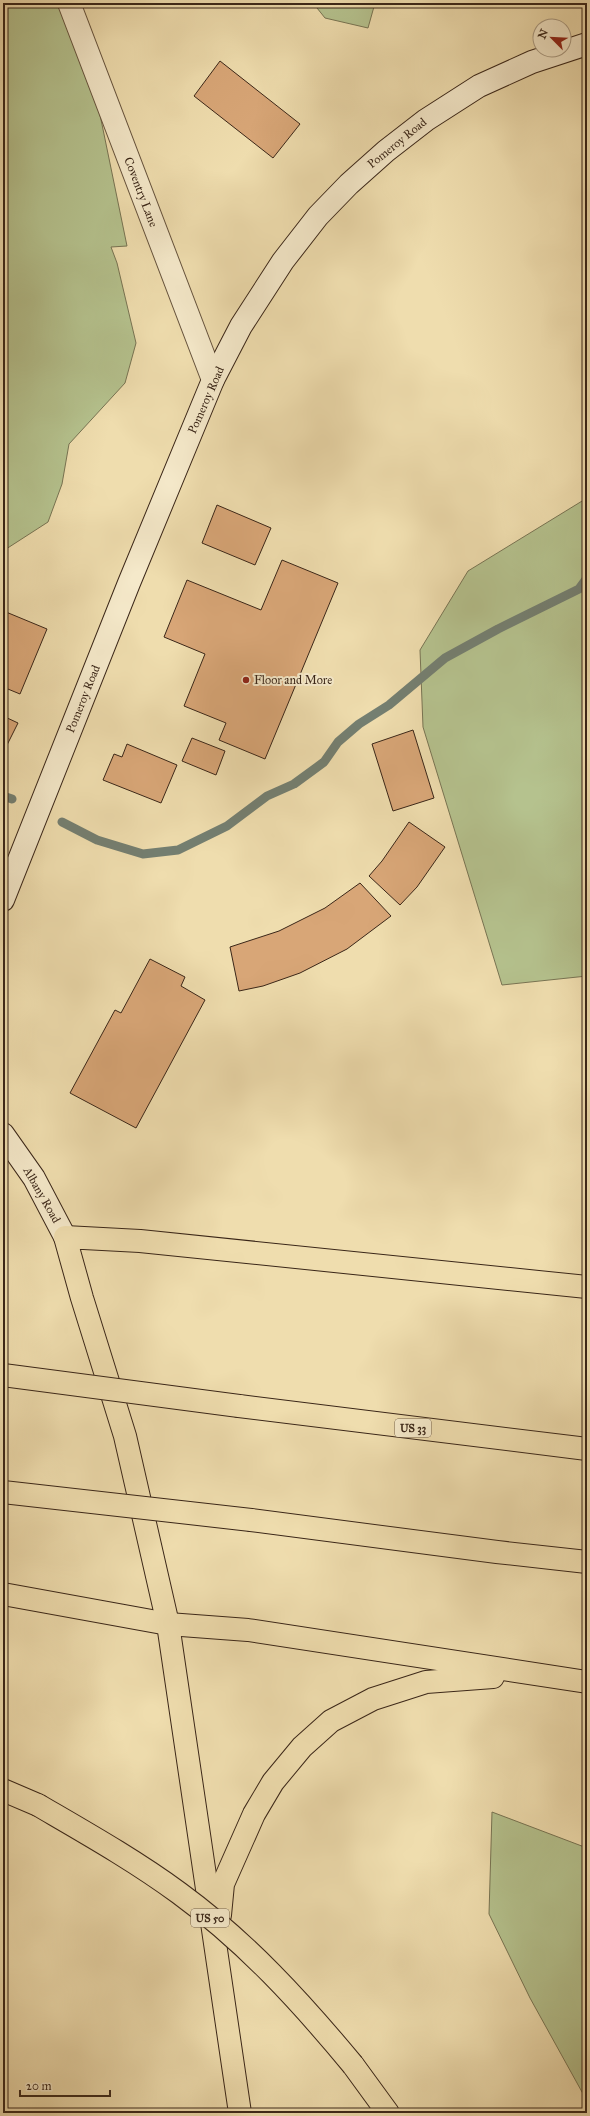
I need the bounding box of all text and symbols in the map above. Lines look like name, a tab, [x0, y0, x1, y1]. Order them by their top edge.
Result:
north arrow	[532, 18, 572, 58]
text: N	[535, 27, 551, 41]
street label: Pomeroy Road	[365, 115, 429, 171]
street label: Coventry Lane	[121, 155, 161, 229]
street label: Pomeroy Road	[185, 364, 227, 436]
street label: Pomeroy Road	[63, 663, 103, 735]
place label: Floor and More	[254, 673, 332, 687]
marker: Floor and More	[241, 675, 251, 685]
street label: Albany Road	[20, 1164, 64, 1225]
road number: US 33	[395, 1419, 431, 1437]
road number: US 50	[191, 1909, 229, 1927]
scale bar	[20, 2072, 110, 2098]
text: 20 m	[26, 2079, 52, 2093]

